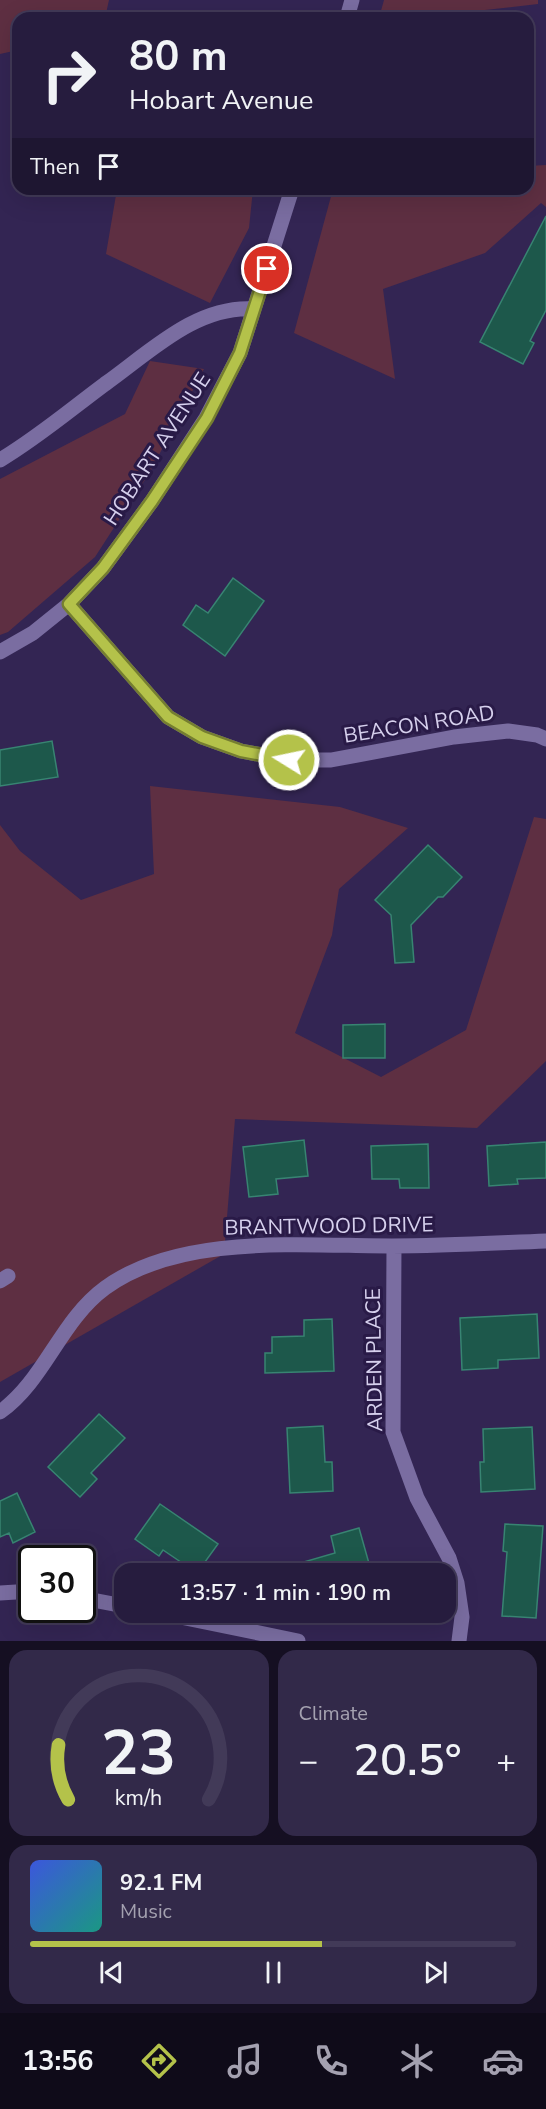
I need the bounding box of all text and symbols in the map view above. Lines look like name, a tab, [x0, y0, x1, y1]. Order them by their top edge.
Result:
text: 80 m	[129, 28, 228, 85]
icon: right	[30, 36, 108, 114]
text: Hobart Avenue	[129, 82, 313, 119]
icon: arrive	[92, 150, 125, 183]
text: Then	[30, 152, 80, 182]
pin	[241, 243, 292, 294]
icon: arrive	[250, 252, 283, 285]
street label: HOBART AVENUE	[97, 367, 217, 531]
street label: BEACON ROAD	[341, 698, 497, 750]
position arrow	[257, 728, 321, 792]
street label: BRANTWOOD DRIVE	[224, 1210, 434, 1242]
street label: ARDEN PLACE	[359, 1288, 389, 1432]
speed limit sign: 30	[18, 1545, 96, 1623]
text: 13:57 · 1 min · 190 m	[179, 1578, 391, 1608]
text: Climate	[299, 1700, 368, 1727]
text: 23	[101, 1711, 176, 1796]
text: 20.5°	[353, 1730, 462, 1791]
text: −	[299, 1739, 318, 1784]
text: +	[496, 1739, 516, 1784]
text: km/h	[115, 1783, 162, 1813]
text: 92.1 FM	[120, 1868, 202, 1898]
text: Music	[120, 1898, 172, 1925]
icon: previous	[95, 1956, 128, 1989]
icon: pause	[257, 1956, 290, 1989]
icon: next	[419, 1956, 452, 1989]
icon: directions	[138, 2040, 180, 2082]
icon: music	[224, 2040, 266, 2082]
icon: phone	[310, 2040, 352, 2082]
icon: climate	[396, 2040, 438, 2082]
icon: car	[482, 2040, 524, 2082]
text: 13:56	[22, 2043, 94, 2080]

